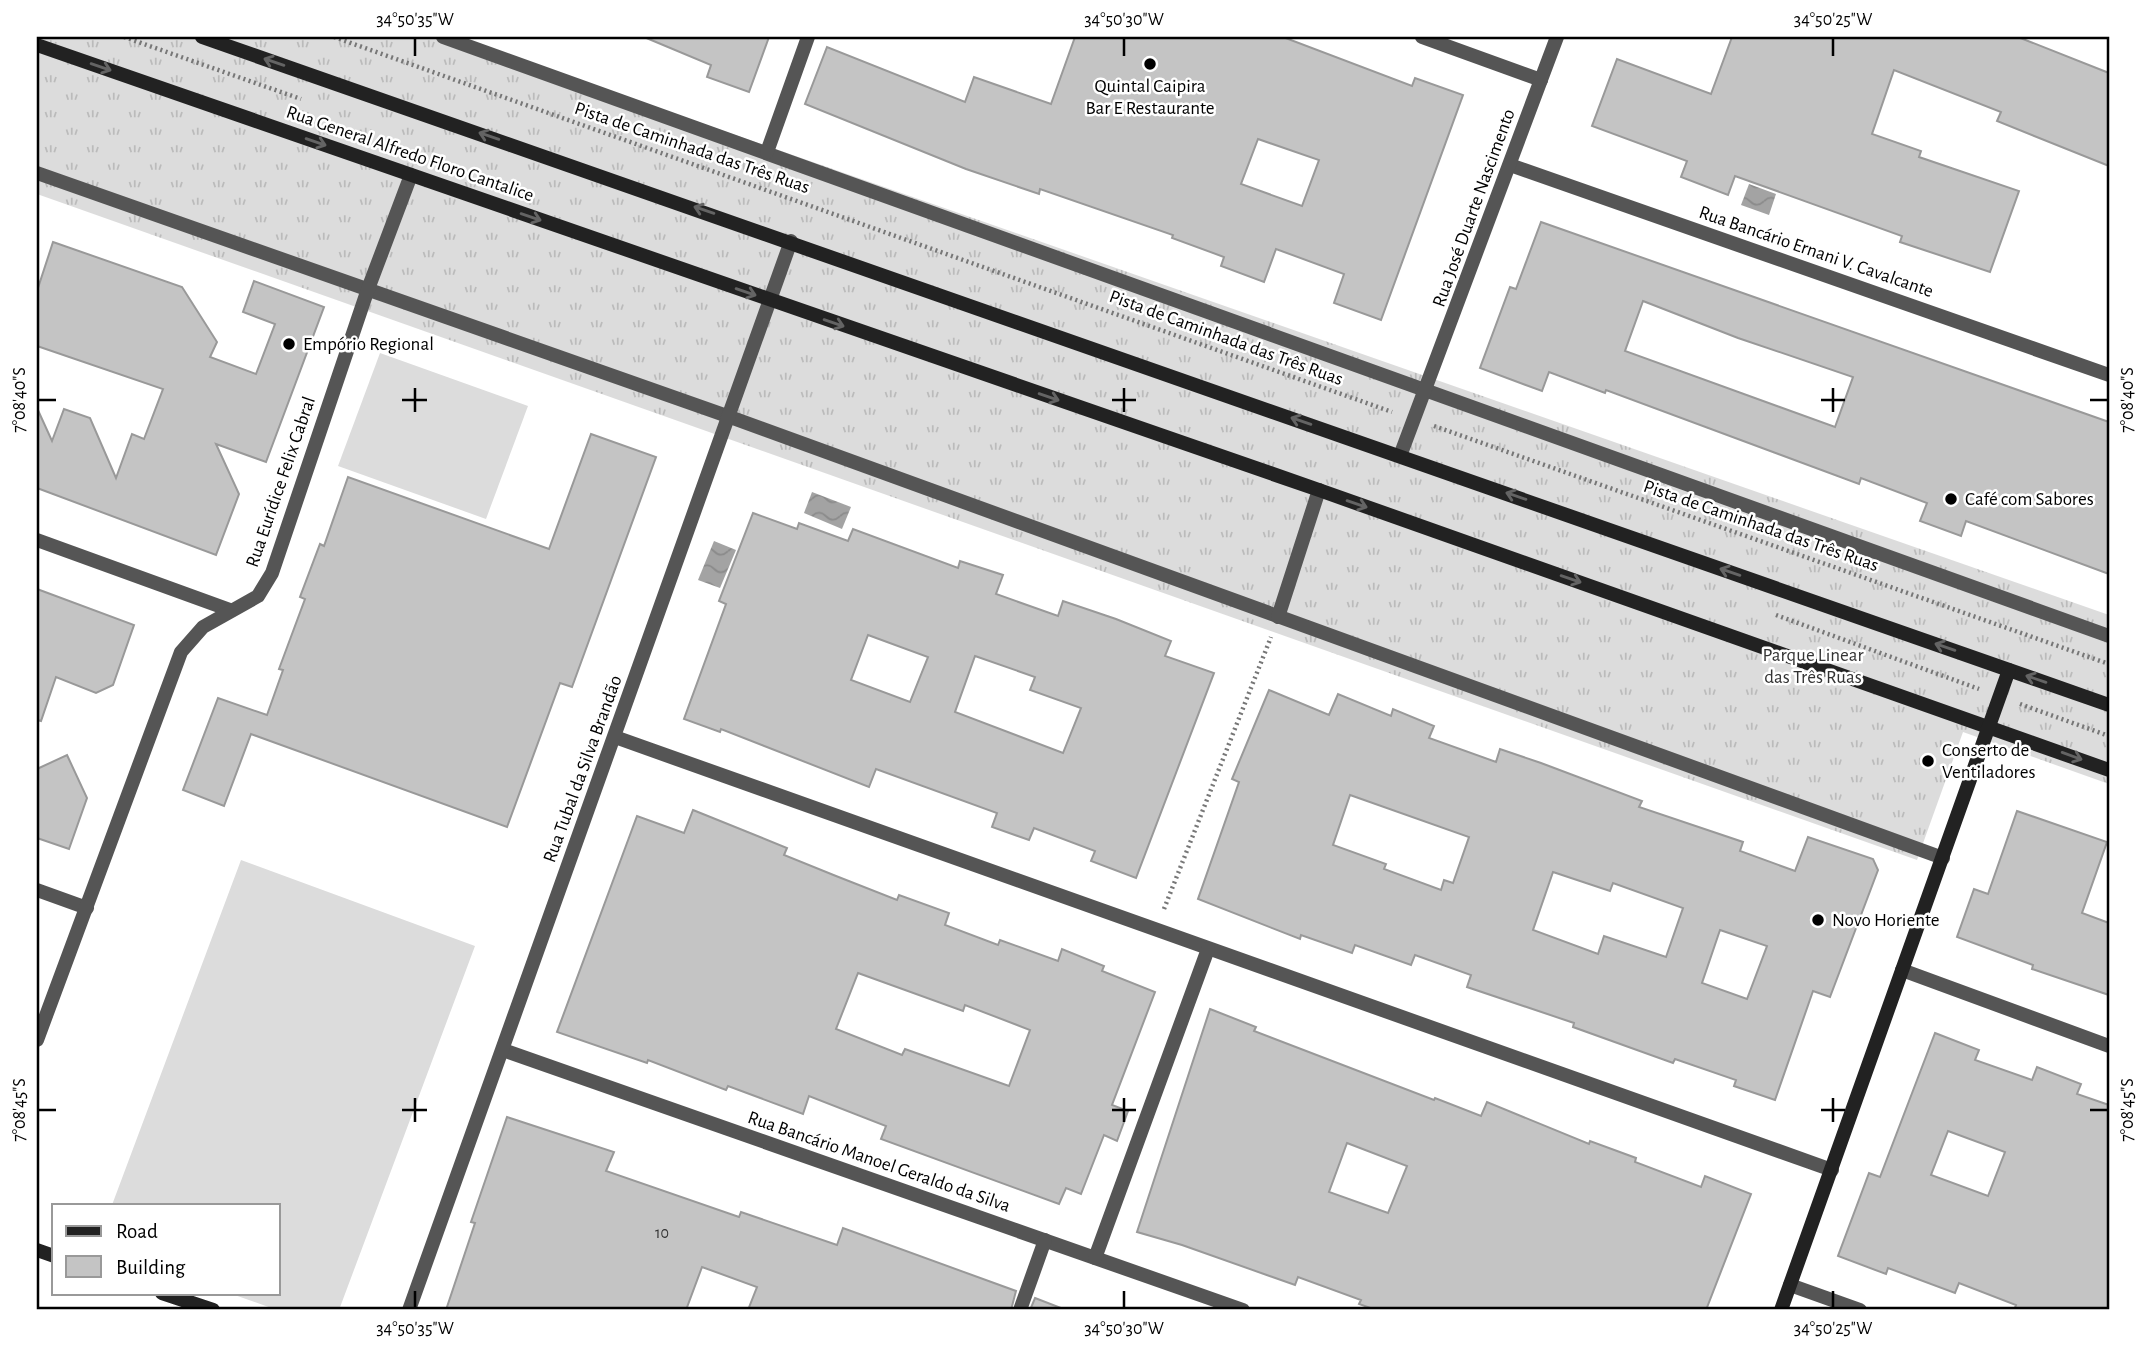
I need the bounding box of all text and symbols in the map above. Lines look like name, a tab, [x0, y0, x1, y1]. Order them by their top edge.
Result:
text: 34°50'35"W	[376, 11, 454, 29]
text: 34°50'30"W	[1084, 11, 1164, 29]
text: 34°50'25"W	[1794, 11, 1872, 29]
one-way arrow	[263, 55, 285, 67]
marker: Quintal Caipira Bar E Restaurante	[1142, 56, 1158, 72]
one-way arrow	[90, 62, 112, 74]
place label: Quintal Caipira Bar E Restaurante	[1085, 77, 1215, 118]
street label: Pista de Caminhada das Três Ruas	[572, 99, 812, 197]
street label: Rua General Alfredo Floro Cantalice	[284, 103, 536, 205]
street label: Rua José Duarte Nascimento	[1429, 106, 1519, 310]
one-way arrow	[478, 129, 500, 141]
one-way arrow	[305, 136, 327, 149]
one-way arrow	[693, 203, 715, 215]
street label: Rua Bancário Ernani V. Cavalcante	[1696, 203, 1936, 301]
one-way arrow	[519, 212, 541, 224]
one-way arrow	[734, 287, 756, 299]
street label: Pista de Caminhada das Três Ruas	[1107, 287, 1345, 389]
one-way arrow	[822, 318, 844, 330]
place label: Empório Regional	[303, 335, 434, 354]
marker: Empório Regional	[281, 336, 297, 352]
text: 7°08'40"S	[11, 367, 29, 433]
text: 7°08'40"S	[2119, 367, 2137, 433]
one-way arrow	[1038, 391, 1060, 404]
street label: Rua Eurídice Felix Cabral	[243, 394, 319, 570]
one-way arrow	[1290, 414, 1312, 427]
street label: Pista de Caminhada das Três Ruas	[1641, 477, 1881, 575]
one-way arrow	[1505, 489, 1527, 501]
place label: Café com Sabores	[1965, 490, 2094, 509]
marker: Café com Sabores	[1943, 491, 1959, 507]
one-way arrow	[1345, 499, 1367, 511]
one-way arrow	[1720, 565, 1742, 577]
one-way arrow	[1560, 574, 1582, 586]
one-way arrow	[1934, 640, 1956, 652]
park label: Parque Linear das Três Ruas	[1762, 646, 1864, 687]
one-way arrow	[2026, 672, 2048, 684]
street label: Rua Tubal da Silva Brandão	[540, 673, 626, 865]
place label: Conserto de Ventiladores	[1942, 741, 2035, 782]
one-way arrow	[2060, 751, 2082, 764]
marker: Conserto de Ventiladores	[1920, 753, 1936, 769]
place label: Novo Horiente	[1832, 911, 1940, 930]
marker: Novo Horiente	[1810, 912, 1826, 928]
text: 7°08'45"S	[11, 1078, 29, 1142]
text: 7°08'45"S	[2119, 1078, 2137, 1142]
street label: Rua Bancário Manoel Geraldo da Silva	[745, 1108, 1013, 1216]
legend	[52, 1204, 280, 1294]
text: Road	[116, 1221, 158, 1242]
house number: 10	[655, 1225, 669, 1241]
text: Building	[116, 1257, 186, 1278]
text: 34°50'35"W	[376, 1320, 454, 1338]
text: 34°50'30"W	[1084, 1320, 1164, 1338]
text: 34°50'25"W	[1794, 1320, 1872, 1338]

